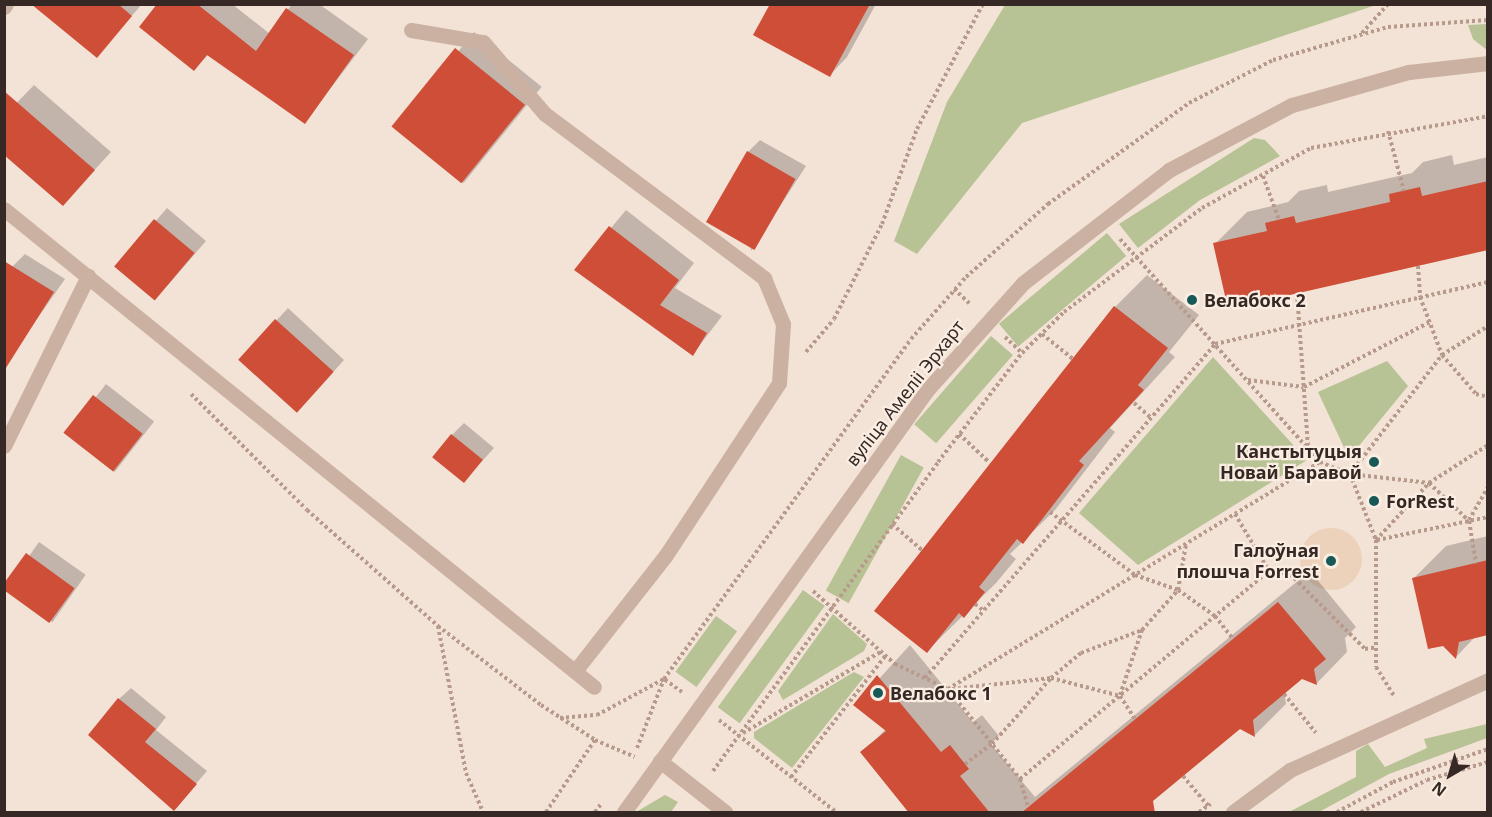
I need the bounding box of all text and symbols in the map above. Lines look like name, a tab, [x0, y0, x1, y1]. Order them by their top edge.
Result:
place label: Велабокс 2	[1204, 289, 1306, 311]
marker: Велабокс 2	[1185, 293, 1199, 307]
street label: вуліца Амеліі Эрхарт	[841, 316, 969, 470]
place label: Канстытуцыя Новай Баравой	[1220, 441, 1362, 484]
marker: Канстытуцыя Новай Баравой	[1367, 455, 1381, 469]
place label: ForRest	[1386, 490, 1455, 512]
marker: ForRest	[1367, 494, 1381, 508]
place label: Галоўная плошча Forrest	[1176, 540, 1319, 582]
marker: Галоўная плошча Forrest	[1324, 554, 1338, 568]
place label: Велабокс 1	[890, 682, 992, 704]
marker: Велабокс 1	[871, 686, 885, 700]
north arrow	[1420, 745, 1480, 805]
text: N	[1427, 777, 1451, 802]

